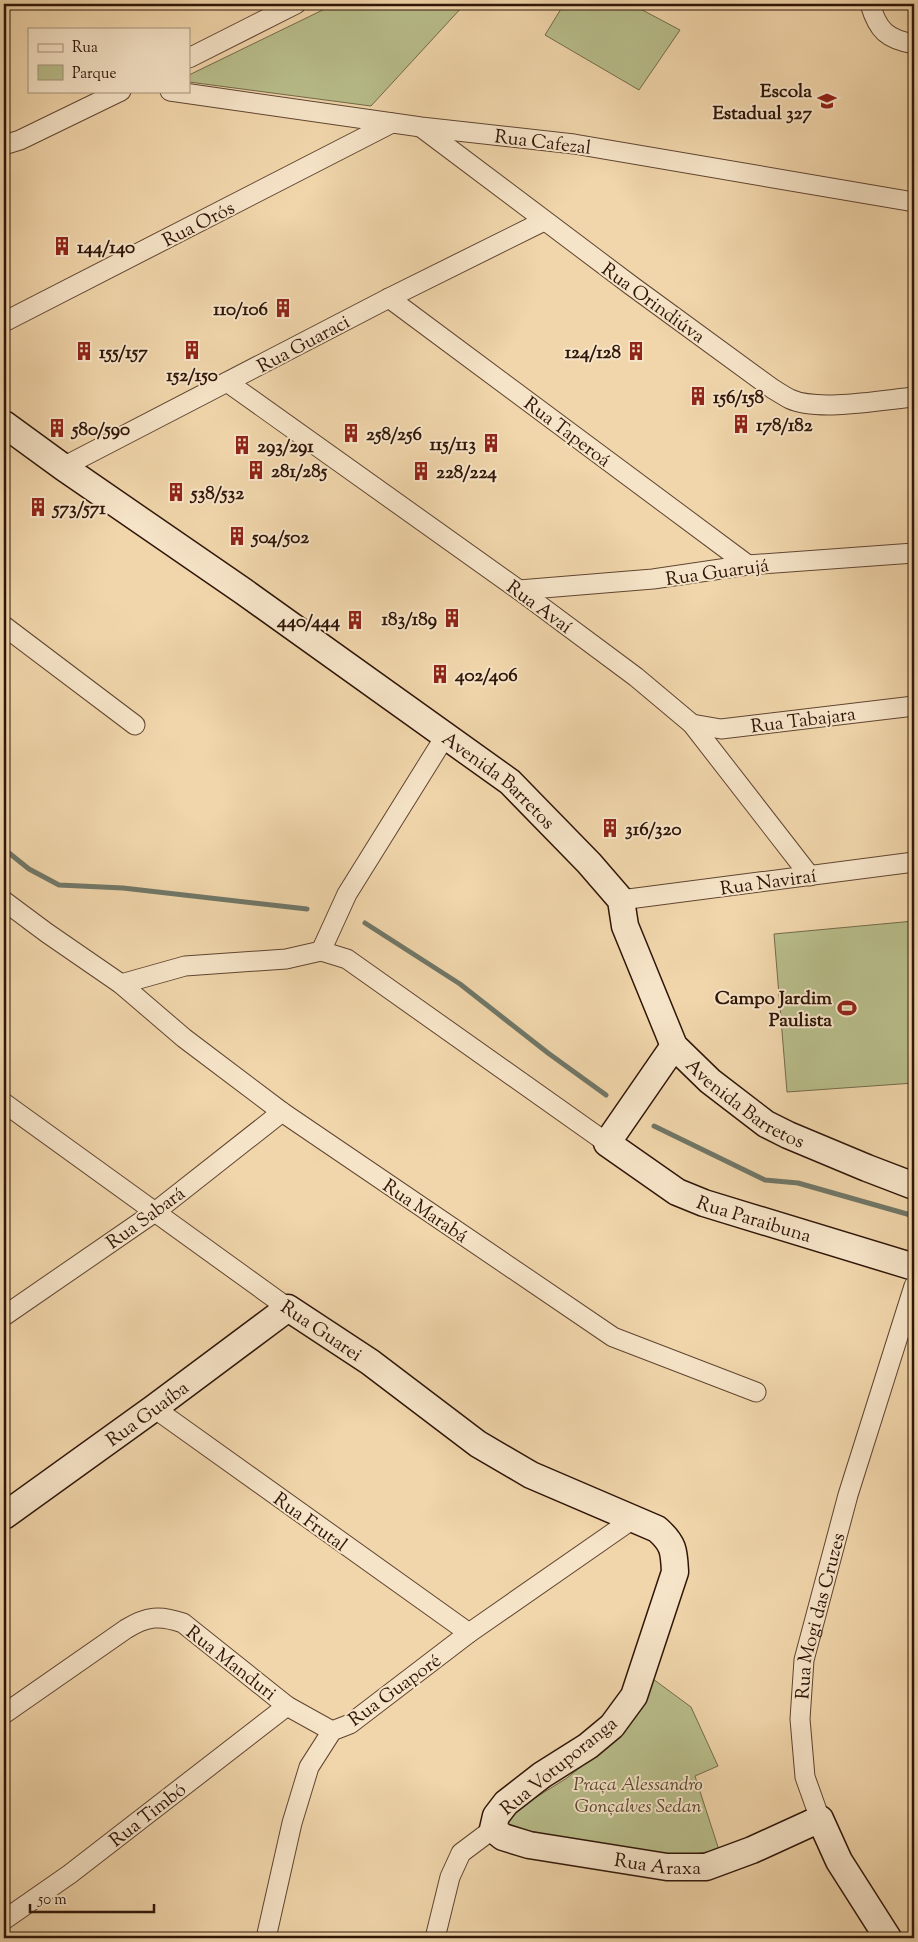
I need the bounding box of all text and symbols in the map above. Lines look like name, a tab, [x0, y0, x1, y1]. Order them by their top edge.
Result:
legend	[28, 28, 190, 92]
text: Rua	[72, 38, 98, 59]
text: Parque	[72, 64, 116, 85]
place label: Escola Estadual 327	[712, 79, 812, 128]
school or university icon: Escola Estadual 327	[816, 90, 838, 112]
street label: Rua Cafezal	[493, 124, 592, 163]
street label: Rua Orós	[158, 195, 240, 255]
building icon: 144/140	[51, 235, 73, 257]
place label: 144/140	[77, 235, 135, 262]
street label: Rua Orindiúva	[595, 257, 710, 351]
place label: 110/106	[213, 297, 268, 324]
building icon: 110/106	[272, 297, 294, 319]
street label: Rua Guaraci	[253, 309, 355, 381]
building icon: 152/150	[181, 339, 203, 361]
building icon: 155/157	[73, 340, 95, 362]
place label: 155/157	[99, 340, 148, 367]
place label: 124/128	[565, 340, 621, 367]
building icon: 124/128	[625, 340, 647, 362]
place label: 152/150	[166, 363, 218, 390]
building icon: 156/158	[687, 385, 709, 407]
place label: 156/158	[713, 385, 765, 412]
street label: Rua Taperoá	[517, 391, 616, 475]
building icon: 178/182	[730, 413, 752, 435]
place label: 178/182	[756, 413, 813, 440]
building icon: 580/590	[46, 417, 68, 439]
place label: 580/590	[70, 417, 130, 444]
building icon: 258/256	[340, 422, 362, 444]
place label: 258/256	[366, 422, 422, 449]
place label: 115/113	[429, 432, 476, 459]
building icon: 115/113	[480, 432, 502, 454]
building icon: 293/291	[231, 434, 253, 456]
place label: 293/291	[257, 434, 314, 461]
building icon: 281/285	[245, 459, 267, 481]
place label: 281/285	[271, 459, 328, 486]
building icon: 228/224	[410, 460, 432, 482]
place label: 228/224	[436, 460, 497, 487]
building icon: 538/532	[165, 481, 187, 503]
place label: 538/532	[189, 481, 244, 508]
building icon: 573/571	[27, 496, 49, 518]
place label: 573/571	[51, 496, 106, 523]
building icon: 504/502	[226, 525, 248, 547]
place label: 504/502	[250, 525, 309, 552]
street label: Rua Guarujá	[664, 553, 771, 594]
street label: Rua Avaí	[500, 575, 577, 641]
place label: 183/189	[382, 607, 437, 634]
building icon: 183/189	[441, 607, 463, 629]
place label: 440/444	[276, 609, 340, 636]
building icon: 440/444	[344, 609, 366, 631]
building icon: 402/406	[429, 663, 451, 685]
place label: 402/406	[454, 663, 518, 690]
street label: Rua Tabajara	[749, 702, 858, 741]
street label: Avenida Barretos	[435, 726, 560, 836]
building icon: 316/320	[599, 817, 621, 839]
place label: 316/320	[625, 817, 681, 844]
street label: Rua Naviraí	[718, 863, 818, 904]
place label: Campo Jardim Paulista	[715, 986, 832, 1035]
sports icon: Campo Jardim Paulista	[836, 997, 858, 1019]
street label: Avenida Barretos	[678, 1053, 808, 1156]
street label: Rua Marabá	[377, 1174, 473, 1251]
street label: Rua Sabará	[102, 1181, 192, 1257]
street label: Rua Paraibuna	[692, 1190, 814, 1251]
street label: Rua Guarei	[274, 1295, 367, 1369]
street label: Rua Guaíba	[101, 1375, 195, 1454]
street label: Rua Frutal	[267, 1487, 352, 1559]
street label: Rua Mogi das Cruzes	[790, 1530, 853, 1700]
street label: Rua Manduri	[180, 1620, 281, 1708]
street label: Rua Guaporé	[344, 1648, 448, 1734]
street label: Rua Votuporanga	[495, 1711, 624, 1823]
park label: Praça Alessandro Gonçalves Sedan	[573, 1772, 703, 1821]
street label: Rua Timbó	[104, 1777, 193, 1855]
street label: Rua Araxa	[612, 1848, 701, 1883]
scale bar	[30, 1882, 154, 1914]
text: 50 m	[37, 1890, 67, 1911]

